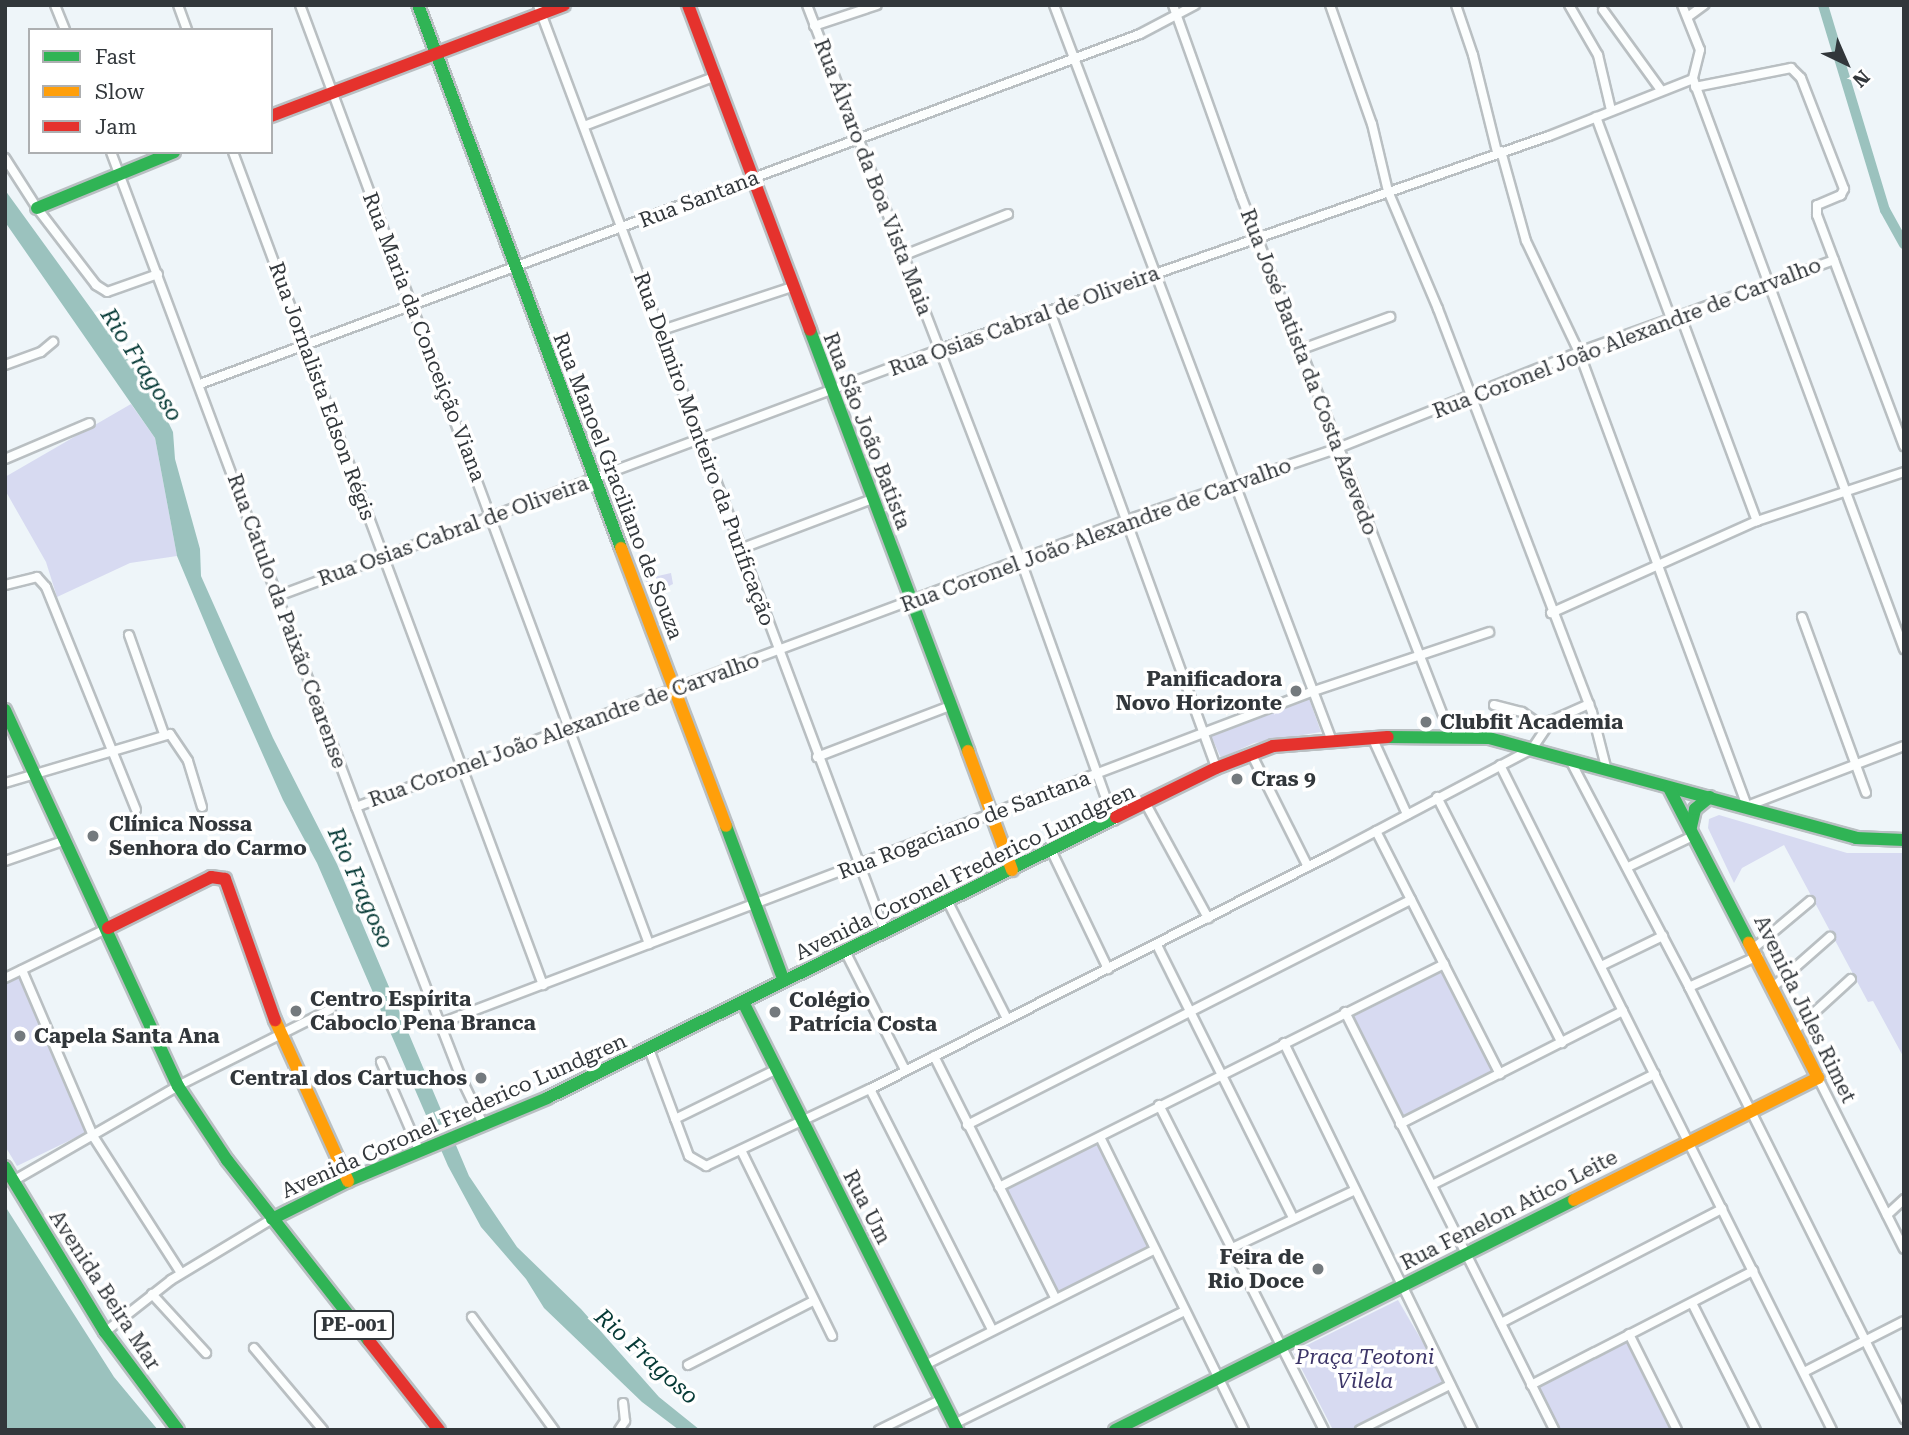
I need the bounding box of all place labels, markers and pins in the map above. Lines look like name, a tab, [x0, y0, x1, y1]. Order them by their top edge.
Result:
place label: Panificadora Novo Horizonte	[1116, 666, 1282, 716]
marker: Panificadora Novo Horizonte	[1288, 683, 1304, 699]
place label: Clubfit Academia	[1440, 709, 1623, 735]
marker: Clubfit Academia	[1418, 714, 1434, 730]
place label: Cras 9	[1251, 766, 1316, 792]
marker: Cras 9	[1229, 771, 1245, 787]
place label: Clínica Nossa Senhora do Carmo	[109, 811, 307, 861]
marker: Clínica Nossa Senhora do Carmo	[83, 826, 103, 846]
place label: Centro Espírita Caboclo Pena Branca	[310, 986, 536, 1036]
place label: Colégio Patrícia Costa	[789, 987, 937, 1037]
marker: Centro Espírita Caboclo Pena Branca	[288, 1003, 304, 1019]
marker: Colégio Patrícia Costa	[767, 1004, 783, 1020]
place label: Capela Santa Ana	[34, 1023, 220, 1049]
marker: Capela Santa Ana	[12, 1028, 28, 1044]
place label: Central dos Cartuchos	[230, 1065, 467, 1091]
marker: Central dos Cartuchos	[473, 1070, 489, 1086]
place label: Feira de Rio Doce	[1208, 1244, 1304, 1294]
marker: Feira de Rio Doce	[1310, 1261, 1326, 1277]

